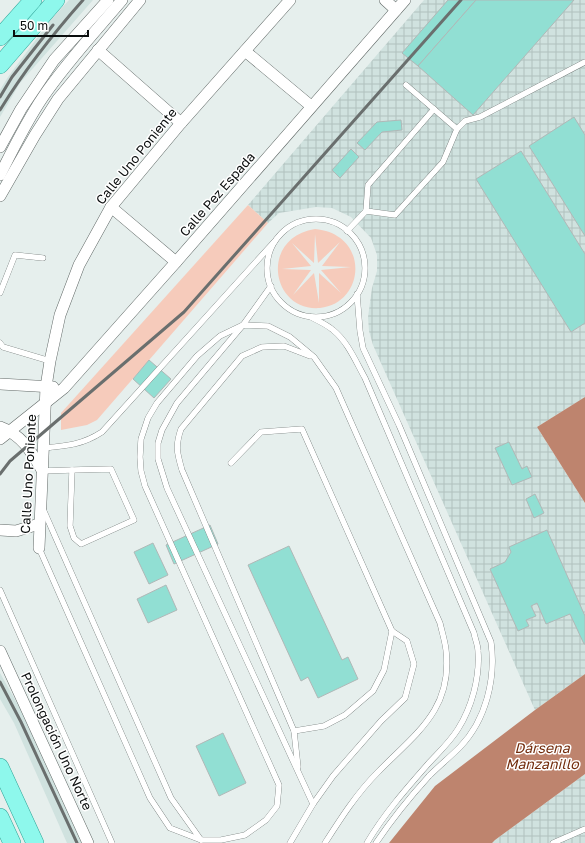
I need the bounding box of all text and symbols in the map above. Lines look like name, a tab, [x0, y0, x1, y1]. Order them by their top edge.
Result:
scale bar	[14, 12, 88, 38]
text: 50 m	[20, 18, 48, 33]
street label: Calle Uno Poniente	[92, 105, 180, 207]
street label: Calle Pez Espada	[176, 149, 258, 239]
street label: Calle Uno Poniente	[17, 414, 39, 534]
street label: Prolongación Uno Norte	[18, 669, 96, 813]
water label: Dársena Manzanillo	[505, 739, 580, 772]

